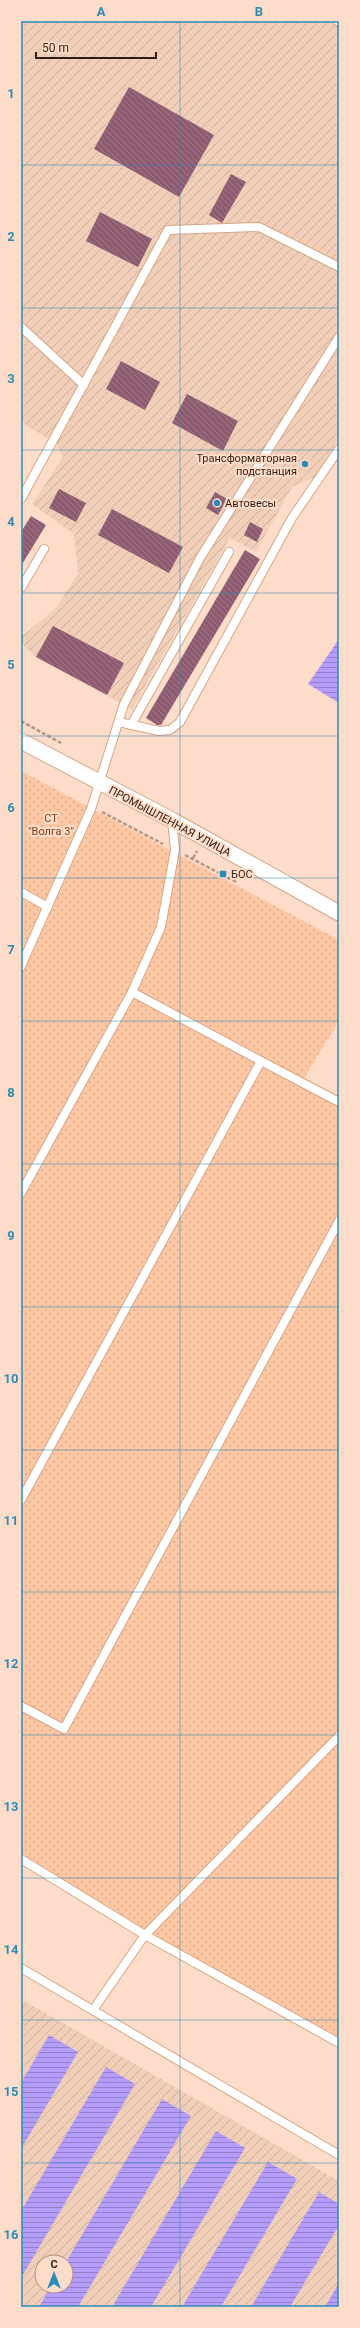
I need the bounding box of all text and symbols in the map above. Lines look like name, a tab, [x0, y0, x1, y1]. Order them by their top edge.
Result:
text: A	[97, 4, 106, 19]
text: B	[255, 4, 263, 19]
scale bar	[36, 34, 156, 60]
text: 50 m	[42, 41, 69, 55]
text: 1	[7, 86, 15, 101]
text: 2	[7, 229, 15, 244]
text: 3	[7, 371, 15, 386]
place label: Трансформаторная подстанция	[196, 452, 297, 478]
marker: Трансформаторная подстанция	[300, 459, 310, 469]
place label: Автовесы	[225, 497, 276, 510]
marker: Автовесы	[212, 498, 222, 508]
text: 4	[7, 514, 15, 529]
text: 5	[7, 657, 15, 672]
street label: ПРОМЫШЛЕННАЯ УЛИЦА	[107, 784, 234, 860]
text: 6	[7, 800, 15, 815]
park label: СТ "Волга 3"	[28, 812, 74, 838]
place label: БОС	[231, 868, 253, 881]
marker: БОС	[218, 869, 228, 879]
text: 7	[7, 942, 15, 957]
text: 8	[7, 1085, 15, 1100]
text: 9	[7, 1228, 15, 1243]
text: 10	[4, 1371, 18, 1386]
text: 11	[4, 1513, 18, 1528]
text: 12	[4, 1656, 18, 1671]
text: 13	[4, 1799, 18, 1814]
text: 14	[4, 1942, 19, 1957]
text: 15	[4, 2084, 18, 2099]
text: 16	[4, 2227, 19, 2242]
north arrow	[34, 2254, 74, 2294]
text: С	[50, 2258, 58, 2271]

